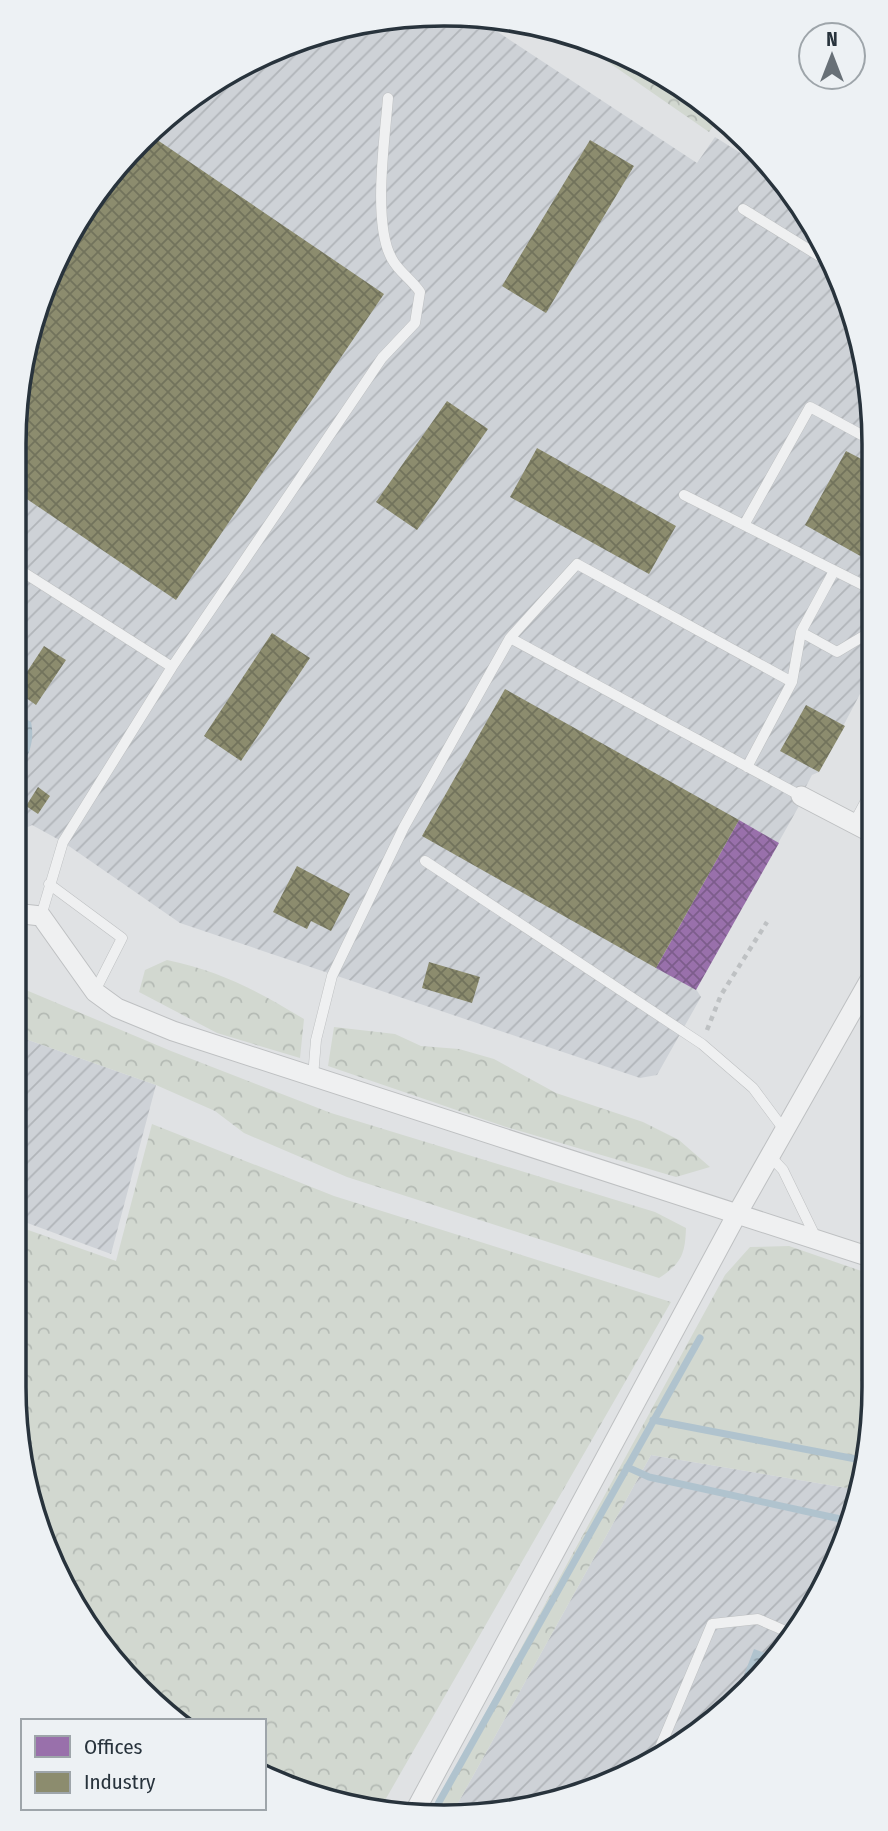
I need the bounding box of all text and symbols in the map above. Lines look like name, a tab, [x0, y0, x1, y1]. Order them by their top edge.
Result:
north arrow	[797, 21, 867, 91]
text: N	[826, 28, 838, 51]
legend	[21, 1719, 266, 1810]
text: Offices	[84, 1734, 143, 1760]
text: Industry	[84, 1769, 156, 1795]

